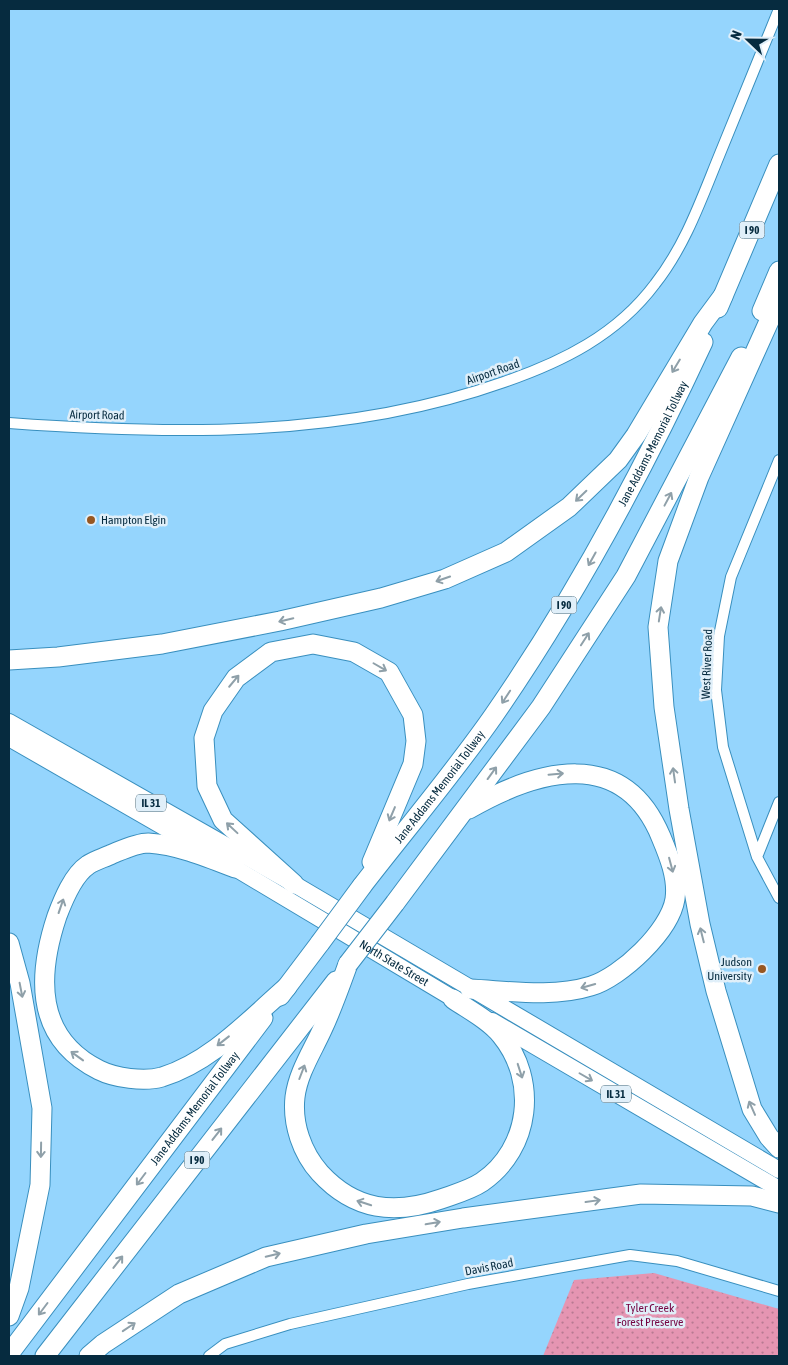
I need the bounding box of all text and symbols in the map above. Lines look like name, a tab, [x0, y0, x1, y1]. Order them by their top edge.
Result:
north arrow	[723, 15, 773, 65]
text: N	[727, 28, 745, 42]
road number: I 90	[740, 222, 764, 238]
street label: Airport Road	[465, 356, 521, 388]
one-way arrow	[671, 358, 681, 372]
street label: Jane Addams Memorial Tollway	[615, 379, 691, 508]
street label: Airport Road	[69, 408, 125, 422]
one-way arrow	[575, 490, 587, 502]
one-way arrow	[663, 493, 673, 507]
place label: Hampton Elgin	[101, 513, 166, 527]
marker: Hampton Elgin	[85, 514, 97, 526]
one-way arrow	[586, 551, 596, 566]
one-way arrow	[436, 575, 451, 584]
road number: I 90	[552, 596, 576, 614]
one-way arrow	[655, 606, 665, 622]
one-way arrow	[278, 615, 294, 625]
street label: West River Road	[699, 629, 715, 699]
one-way arrow	[580, 632, 590, 646]
one-way arrow	[373, 663, 387, 673]
one-way arrow	[229, 675, 240, 688]
one-way arrow	[500, 689, 510, 703]
street label: Jane Addams Memorial Tollway	[392, 728, 488, 846]
one-way arrow	[487, 767, 498, 780]
one-way arrow	[669, 768, 679, 784]
one-way arrow	[548, 769, 564, 779]
road number: IL 31	[136, 794, 166, 811]
one-way arrow	[387, 806, 396, 821]
one-way arrow	[226, 822, 239, 834]
one-way arrow	[667, 856, 676, 872]
one-way arrow	[56, 899, 66, 915]
one-way arrow	[697, 928, 706, 944]
street label: North State Street	[357, 937, 432, 989]
place label: Judson University	[707, 955, 752, 983]
marker: Judson University	[756, 963, 768, 975]
one-way arrow	[17, 981, 27, 997]
one-way arrow	[580, 982, 596, 992]
one-way arrow	[217, 1036, 230, 1047]
street label: Jane Addams Memorial Tollway	[147, 1049, 242, 1168]
one-way arrow	[70, 1051, 84, 1061]
one-way arrow	[516, 1062, 526, 1078]
one-way arrow	[298, 1064, 307, 1080]
one-way arrow	[578, 1072, 592, 1082]
road number: IL 31	[601, 1086, 631, 1102]
one-way arrow	[747, 1101, 757, 1116]
one-way arrow	[212, 1128, 223, 1141]
one-way arrow	[36, 1142, 46, 1158]
road number: I 90	[184, 1152, 210, 1168]
one-way arrow	[136, 1172, 146, 1186]
one-way arrow	[585, 1195, 601, 1205]
one-way arrow	[356, 1197, 372, 1207]
one-way arrow	[424, 1217, 440, 1227]
one-way arrow	[265, 1250, 281, 1259]
street label: Davis Road	[464, 1255, 514, 1279]
one-way arrow	[112, 1256, 123, 1269]
park label: Tyler Creek Forest Preserve	[617, 1301, 683, 1329]
one-way arrow	[38, 1302, 48, 1316]
one-way arrow	[121, 1322, 135, 1332]

